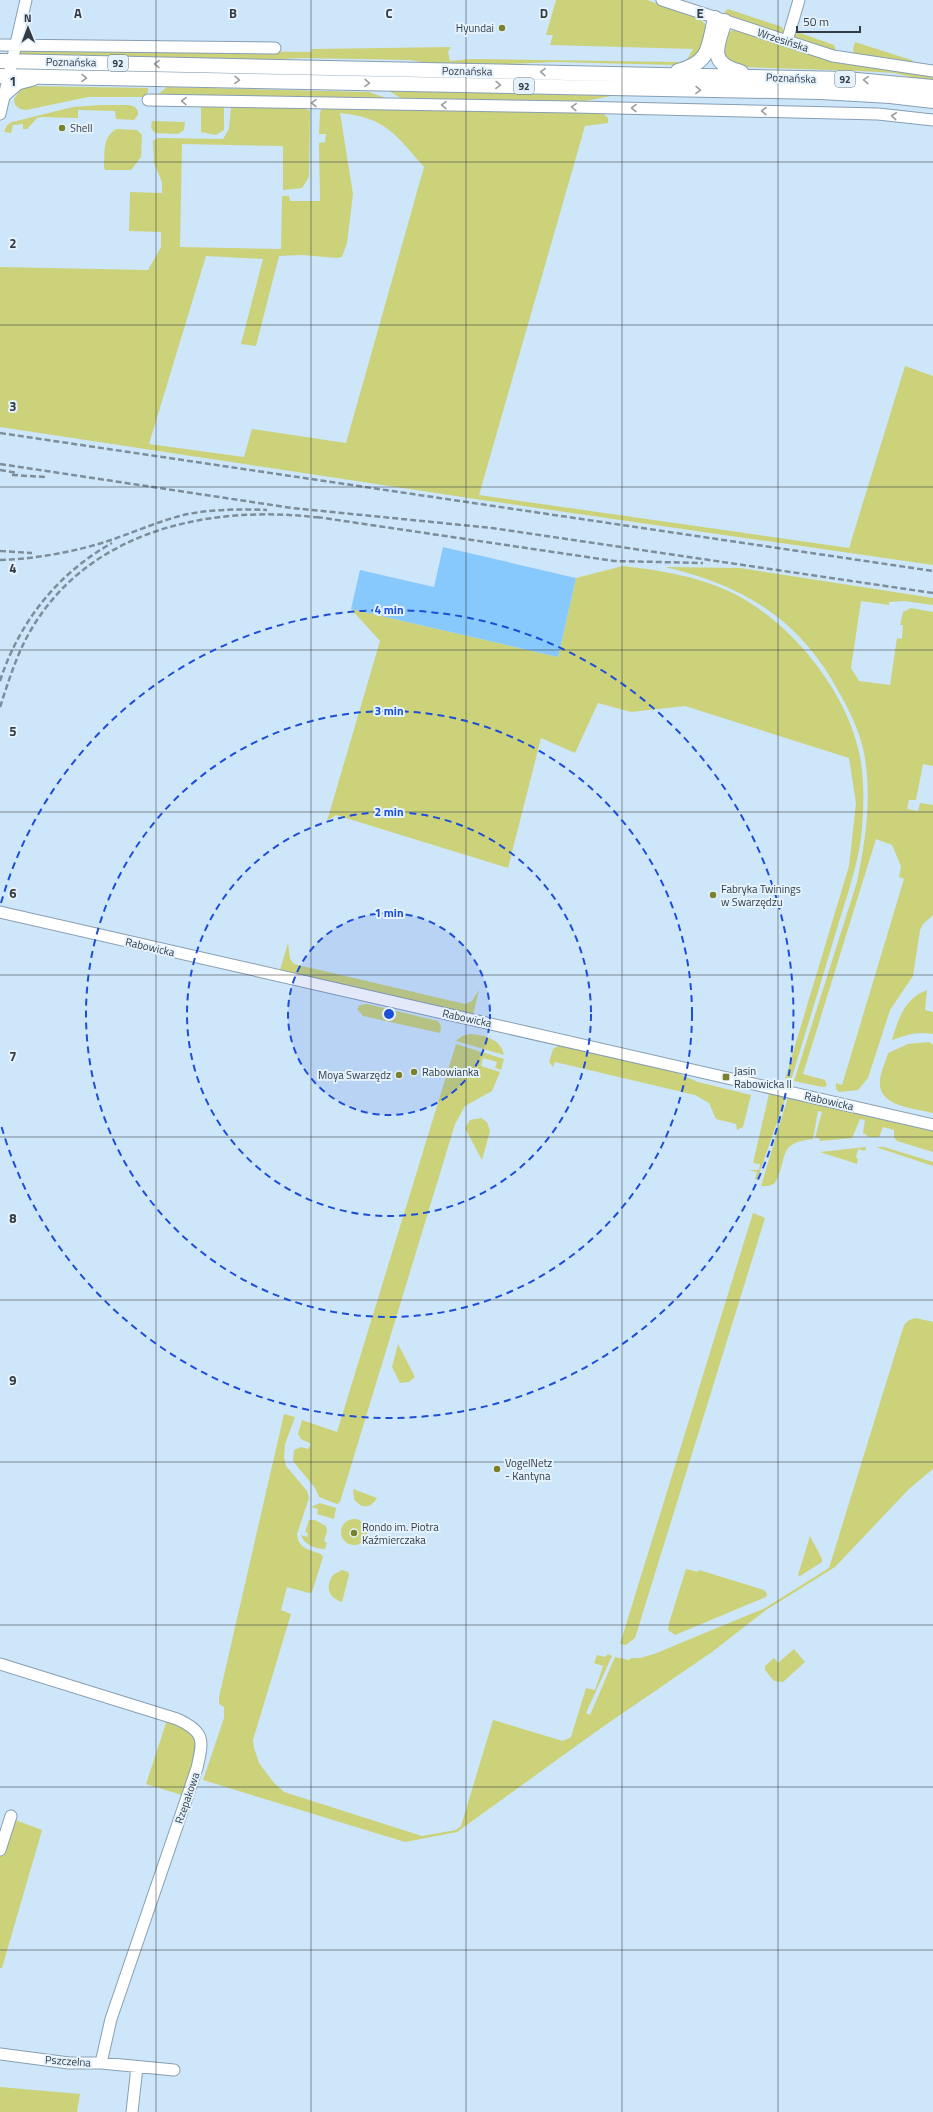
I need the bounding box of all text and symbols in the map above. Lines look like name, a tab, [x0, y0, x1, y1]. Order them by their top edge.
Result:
text: A	[74, 3, 82, 23]
text: B	[229, 3, 237, 23]
text: C	[385, 3, 393, 23]
text: D	[540, 3, 548, 23]
text: E	[696, 3, 704, 23]
north arrow	[8, 8, 48, 48]
scale bar	[797, 8, 860, 34]
text: N	[24, 10, 32, 26]
text: 50 m	[803, 12, 829, 31]
place label: Hyundai	[456, 20, 494, 36]
marker: Hyundai	[497, 23, 507, 33]
street label: Wrzesińska	[755, 24, 811, 56]
street label: Poznańska	[46, 54, 97, 70]
road number: 92	[108, 55, 128, 71]
one-way arrow	[154, 60, 160, 68]
street label: Poznańska	[442, 63, 493, 79]
one-way arrow	[540, 68, 546, 76]
street label: Poznańska	[766, 69, 817, 87]
text: 1	[9, 71, 17, 91]
road number: 92	[835, 71, 855, 87]
one-way arrow	[81, 74, 87, 82]
one-way arrow	[234, 76, 240, 84]
one-way arrow	[863, 76, 869, 85]
road number: 92	[514, 78, 534, 94]
one-way arrow	[364, 79, 370, 87]
one-way arrow	[495, 81, 501, 90]
one-way arrow	[695, 85, 701, 94]
one-way arrow	[181, 97, 187, 105]
one-way arrow	[311, 99, 317, 107]
one-way arrow	[441, 100, 447, 109]
one-way arrow	[571, 103, 577, 111]
one-way arrow	[631, 104, 637, 112]
one-way arrow	[761, 107, 767, 116]
one-way arrow	[891, 112, 897, 121]
place label: Shell	[70, 120, 93, 136]
marker: Shell	[57, 123, 67, 133]
text: 2	[9, 233, 17, 253]
text: 3	[9, 396, 17, 416]
text: 4	[9, 558, 17, 578]
text: 4 min	[374, 600, 404, 619]
text: 3 min	[374, 701, 404, 720]
text: 5	[9, 721, 17, 741]
text: 2 min	[374, 802, 404, 821]
place label: Fabryka Twinings w Swarzędzu	[721, 881, 801, 910]
text: 6	[9, 883, 17, 903]
marker: Fabryka Twinings w Swarzędzu	[708, 890, 718, 900]
text: 1 min	[374, 903, 404, 922]
street label: Rabowicka	[124, 934, 177, 961]
street label: Rabowicka	[441, 1005, 494, 1031]
centre of rings	[382, 1007, 396, 1021]
text: 7	[9, 1046, 17, 1066]
place label: Jasin Rabowicka II	[734, 1063, 792, 1092]
place label: Rabowianka	[422, 1064, 479, 1080]
place label: Moya Swarzędz	[318, 1067, 391, 1083]
marker: Rabowianka	[409, 1067, 419, 1077]
marker: Moya Swarzędz	[394, 1070, 404, 1080]
marker: Jasin Rabowicka II	[721, 1072, 731, 1082]
street label: Rabowicka	[803, 1088, 856, 1115]
text: 8	[9, 1208, 17, 1228]
text: 9	[9, 1370, 17, 1390]
place label: VogelNetz - Kantyna	[505, 1455, 552, 1484]
marker: VogelNetz - Kantyna	[492, 1464, 502, 1474]
place label: Rondo im. Piotra Kaźmierczaka	[362, 1519, 439, 1548]
marker: Rondo im. Piotra Kaźmierczaka	[349, 1528, 359, 1538]
street label: Rzepakowa	[171, 1770, 203, 1826]
street label: Pszczelna	[45, 2051, 92, 2071]

